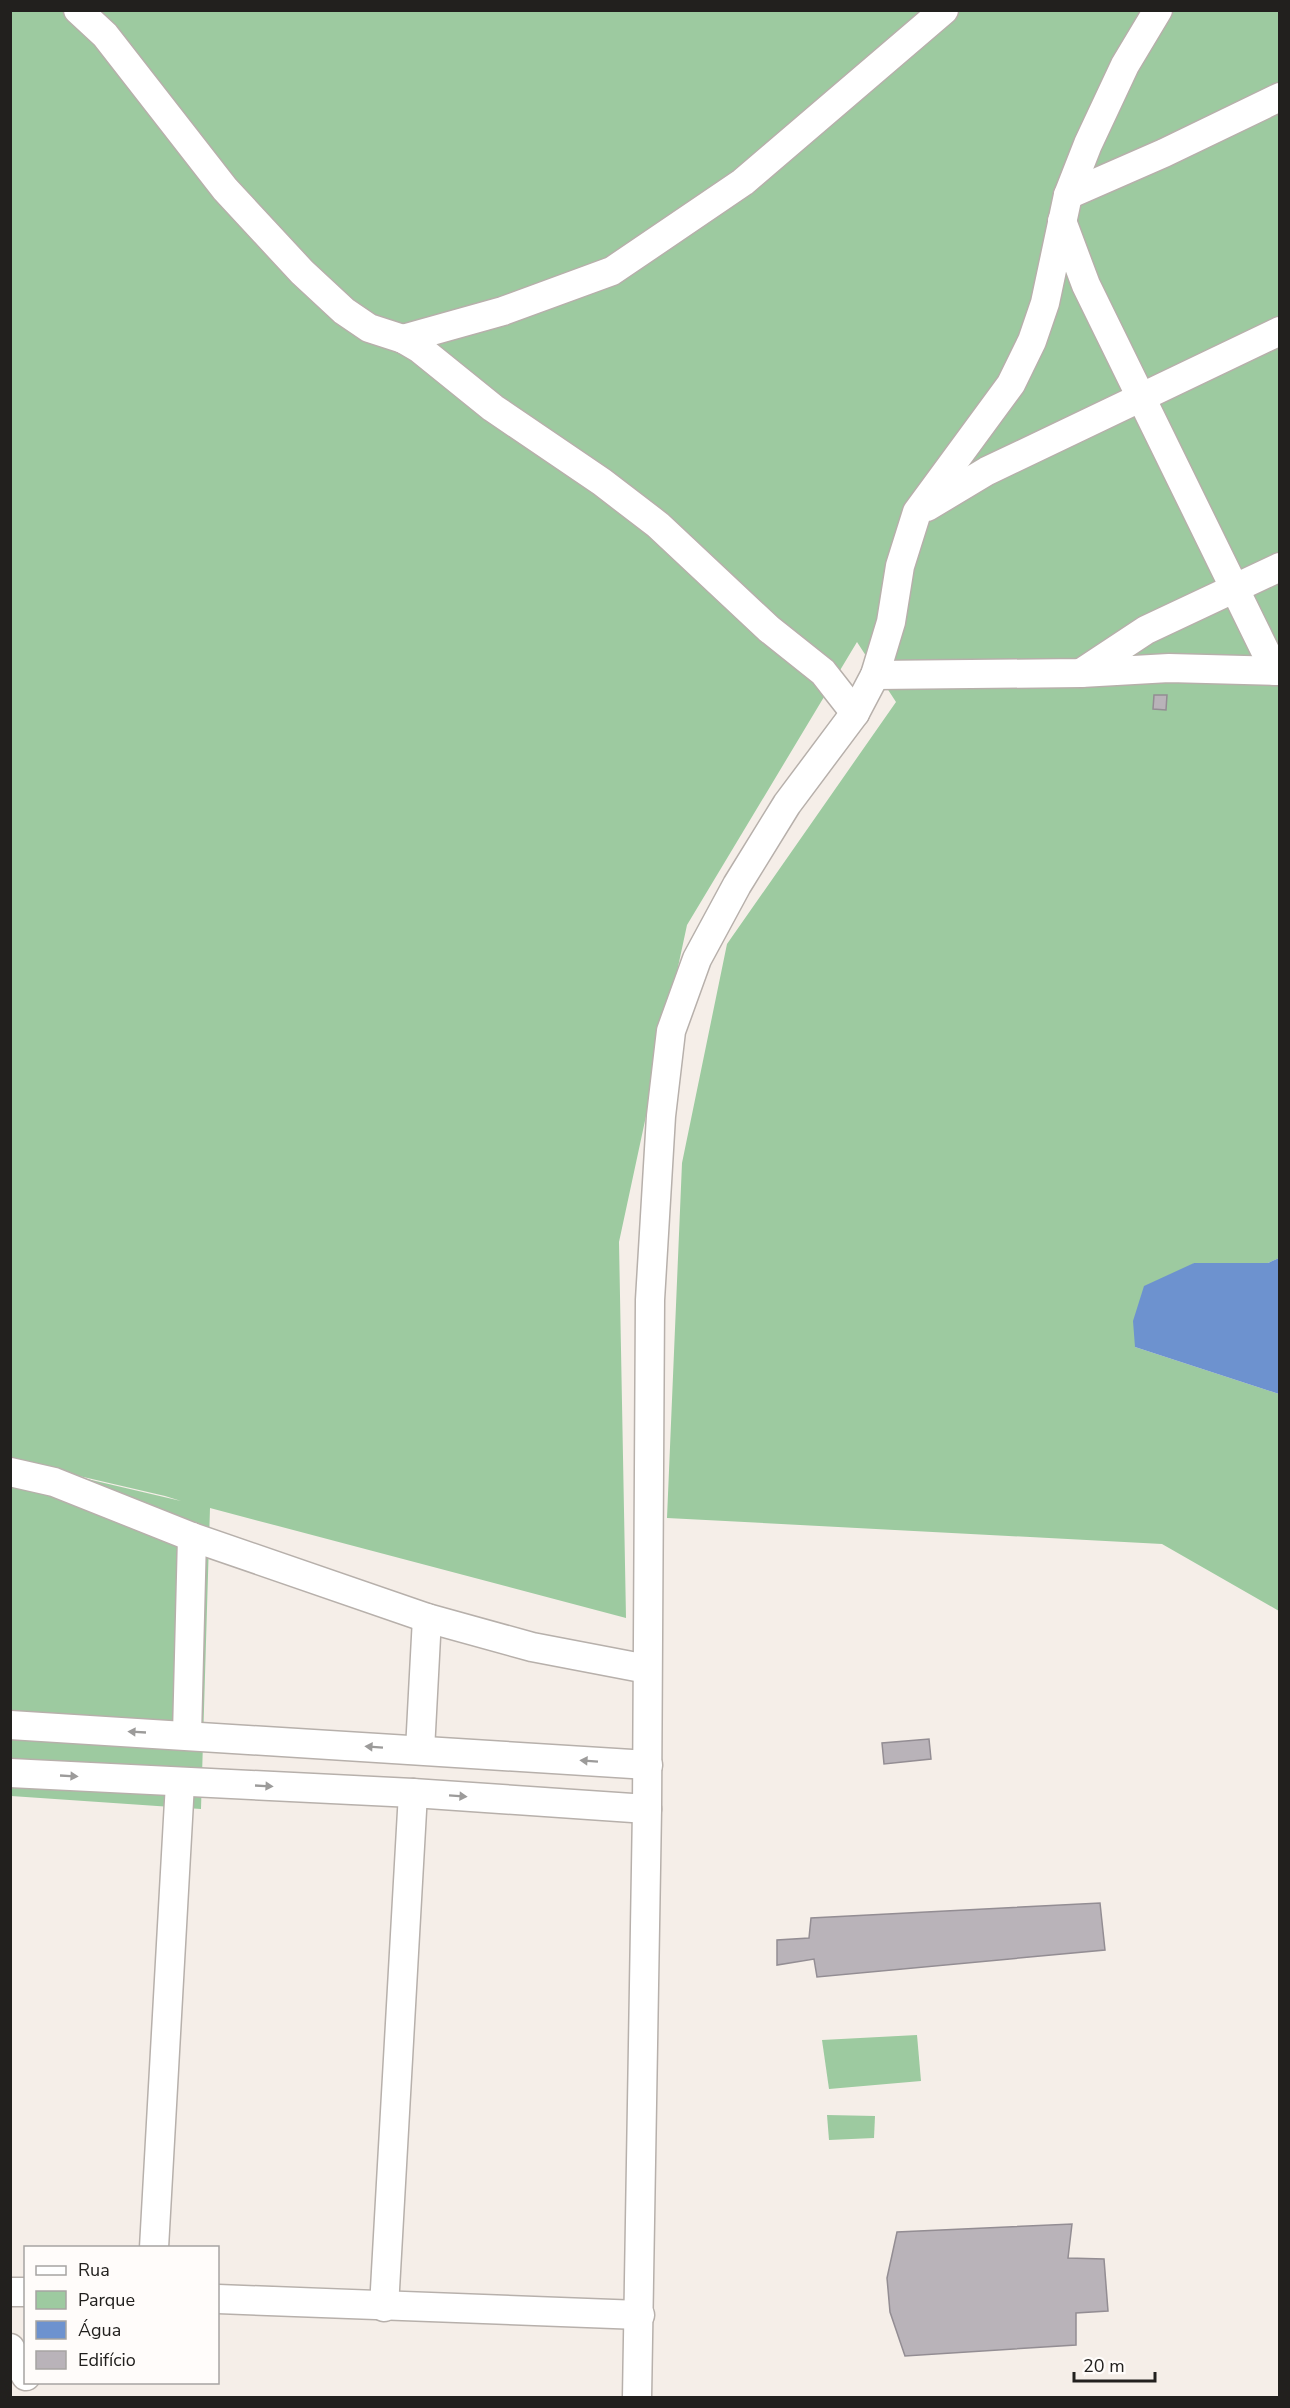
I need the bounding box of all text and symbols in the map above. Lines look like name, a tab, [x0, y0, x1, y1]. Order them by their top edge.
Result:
one-way arrow	[128, 1728, 147, 1737]
one-way arrow	[364, 1742, 383, 1752]
one-way arrow	[580, 1757, 599, 1766]
one-way arrow	[59, 1771, 78, 1781]
one-way arrow	[254, 1782, 273, 1791]
one-way arrow	[449, 1791, 468, 1801]
legend	[24, 2246, 219, 2384]
text: Rua	[78, 2258, 110, 2282]
text: Parque	[78, 2288, 135, 2312]
text: Água	[78, 2318, 121, 2342]
scale bar	[1074, 2345, 1155, 2383]
text: Edifício	[78, 2348, 136, 2372]
text: 20 m	[1083, 2354, 1125, 2378]

